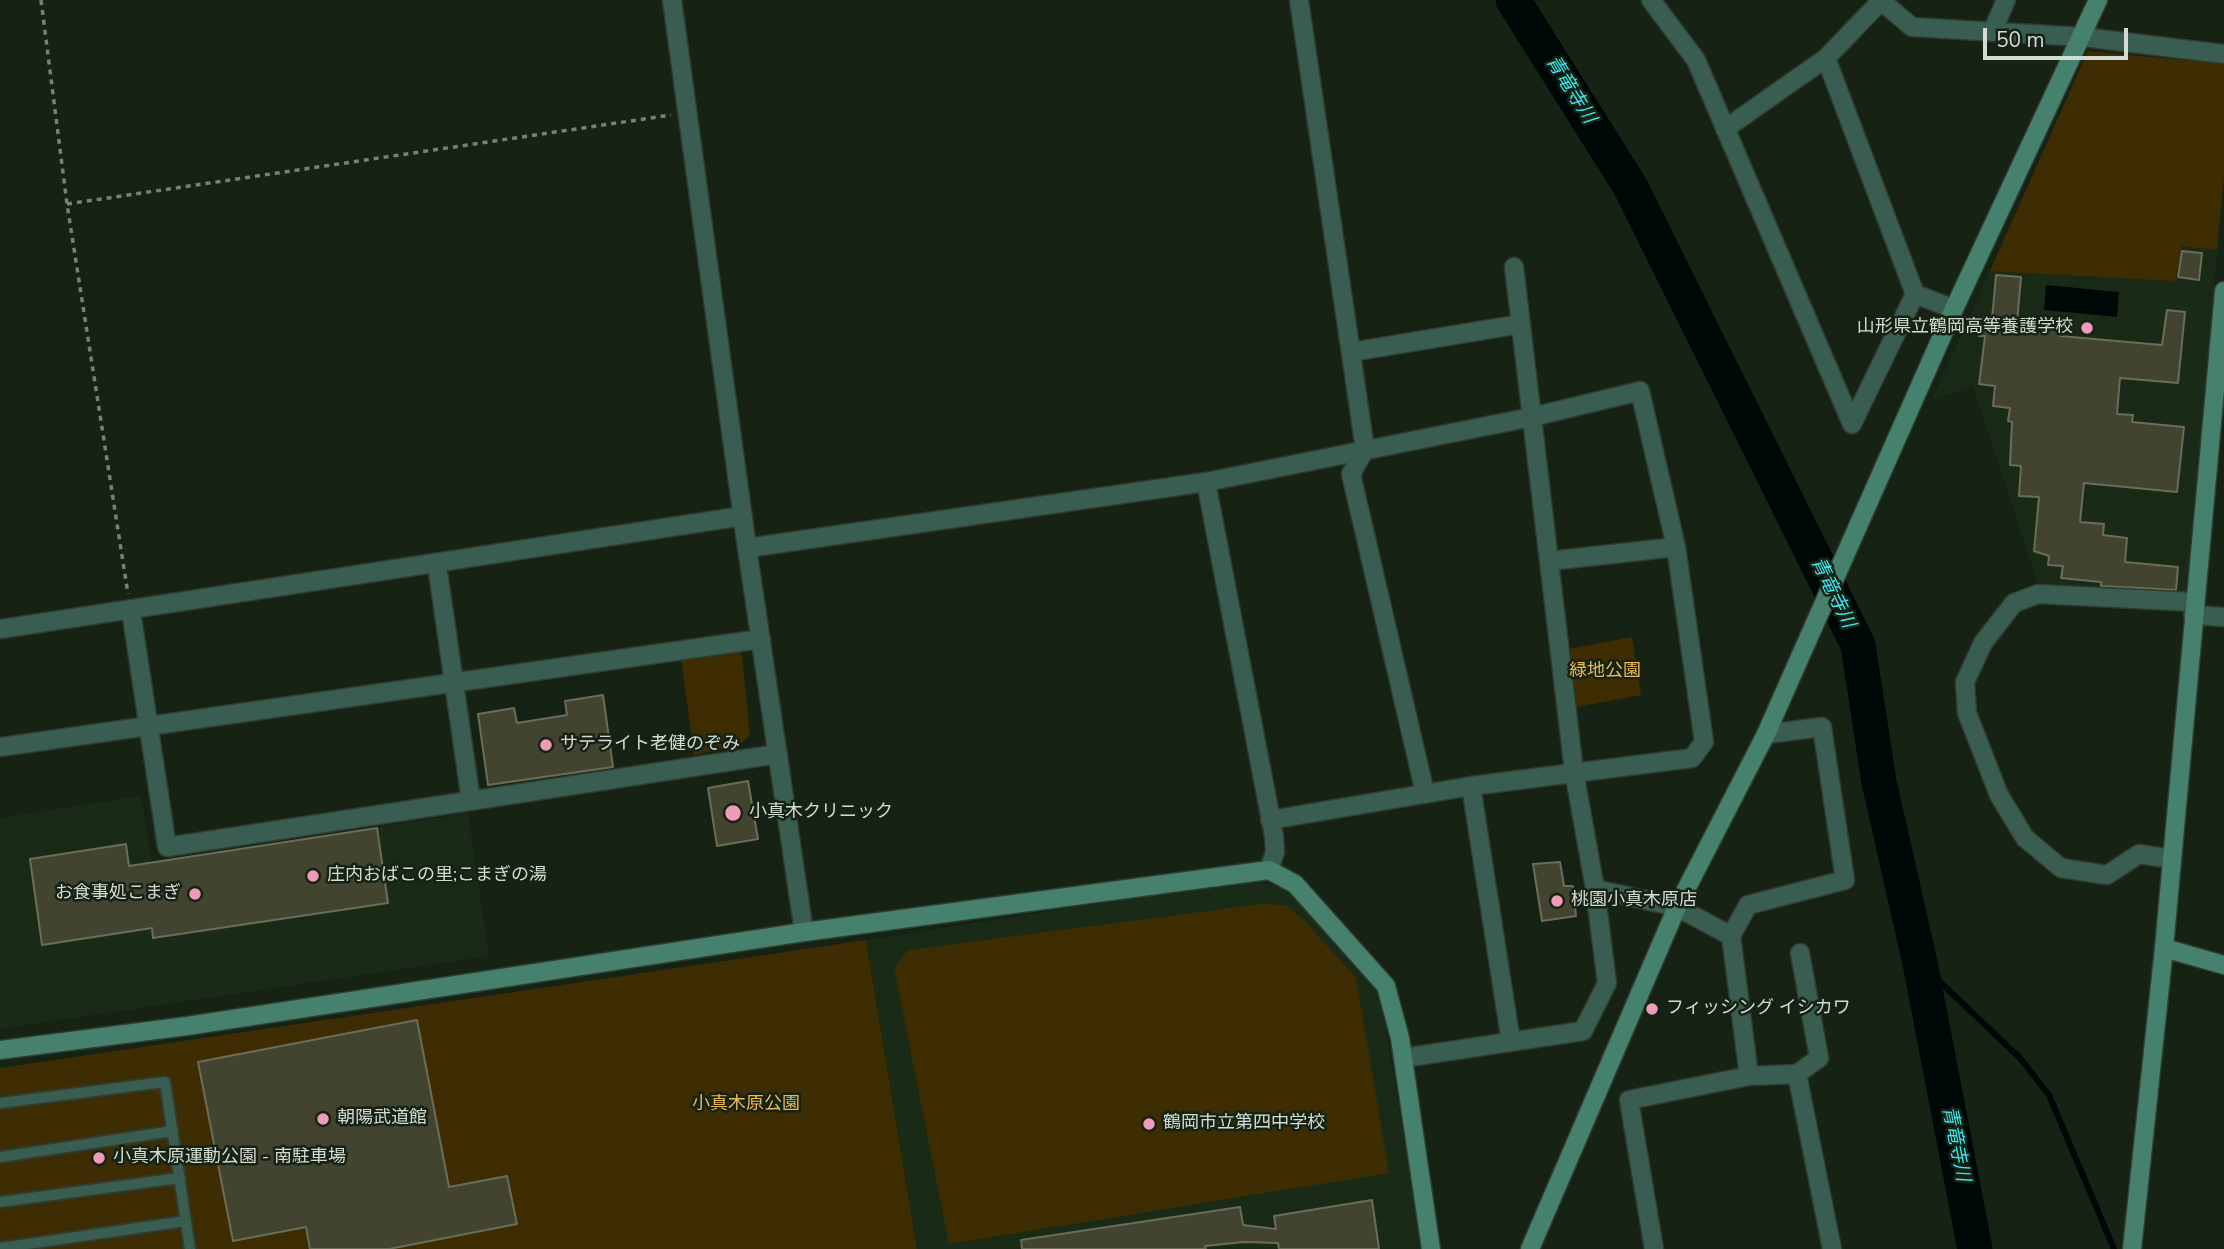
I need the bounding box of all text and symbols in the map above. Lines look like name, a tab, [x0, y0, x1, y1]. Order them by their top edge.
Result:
scale bar	[1986, 14, 2131, 58]
text: 50 m	[1996, 26, 2045, 54]
water label: 青竜寺川	[1540, 52, 1600, 128]
place label: 山形県立鶴岡高等養護学校	[1857, 317, 2073, 339]
marker: 山形県立鶴岡高等養護学校	[2079, 320, 2095, 336]
water label: 青竜寺川	[1805, 554, 1859, 632]
park label: 緑地公園	[1569, 661, 1641, 683]
place label: サテライト老健のぞみ	[560, 734, 740, 756]
marker: サテライト老健のぞみ	[538, 737, 554, 753]
place label: 小真木クリニック	[749, 802, 893, 824]
marker: 小真木クリニック	[723, 803, 743, 823]
place label: 庄内おばこの里;こまぎの湯	[327, 865, 547, 887]
marker: 庄内おばこの里;こまぎの湯	[305, 868, 321, 884]
place label: お食事処こまぎ	[55, 883, 181, 905]
marker: お食事処こまぎ	[187, 886, 203, 902]
place label: 桃園小真木原店	[1571, 890, 1697, 912]
marker: 桃園小真木原店	[1549, 893, 1565, 909]
place label: フィッシング イシカワ	[1666, 998, 1851, 1020]
marker: フィッシング イシカワ	[1644, 1001, 1660, 1017]
park label: 小真木原公園	[692, 1094, 800, 1116]
water label: 青竜寺川	[1937, 1105, 1973, 1183]
place label: 朝陽武道館	[337, 1108, 427, 1130]
marker: 朝陽武道館	[315, 1111, 331, 1127]
place label: 鶴岡市立第四中学校	[1163, 1113, 1325, 1135]
marker: 鶴岡市立第四中学校	[1141, 1116, 1157, 1132]
place label: 小真木原運動公園 - 南駐車場	[113, 1147, 346, 1169]
marker: 小真木原運動公園 - 南駐車場	[91, 1150, 107, 1166]

